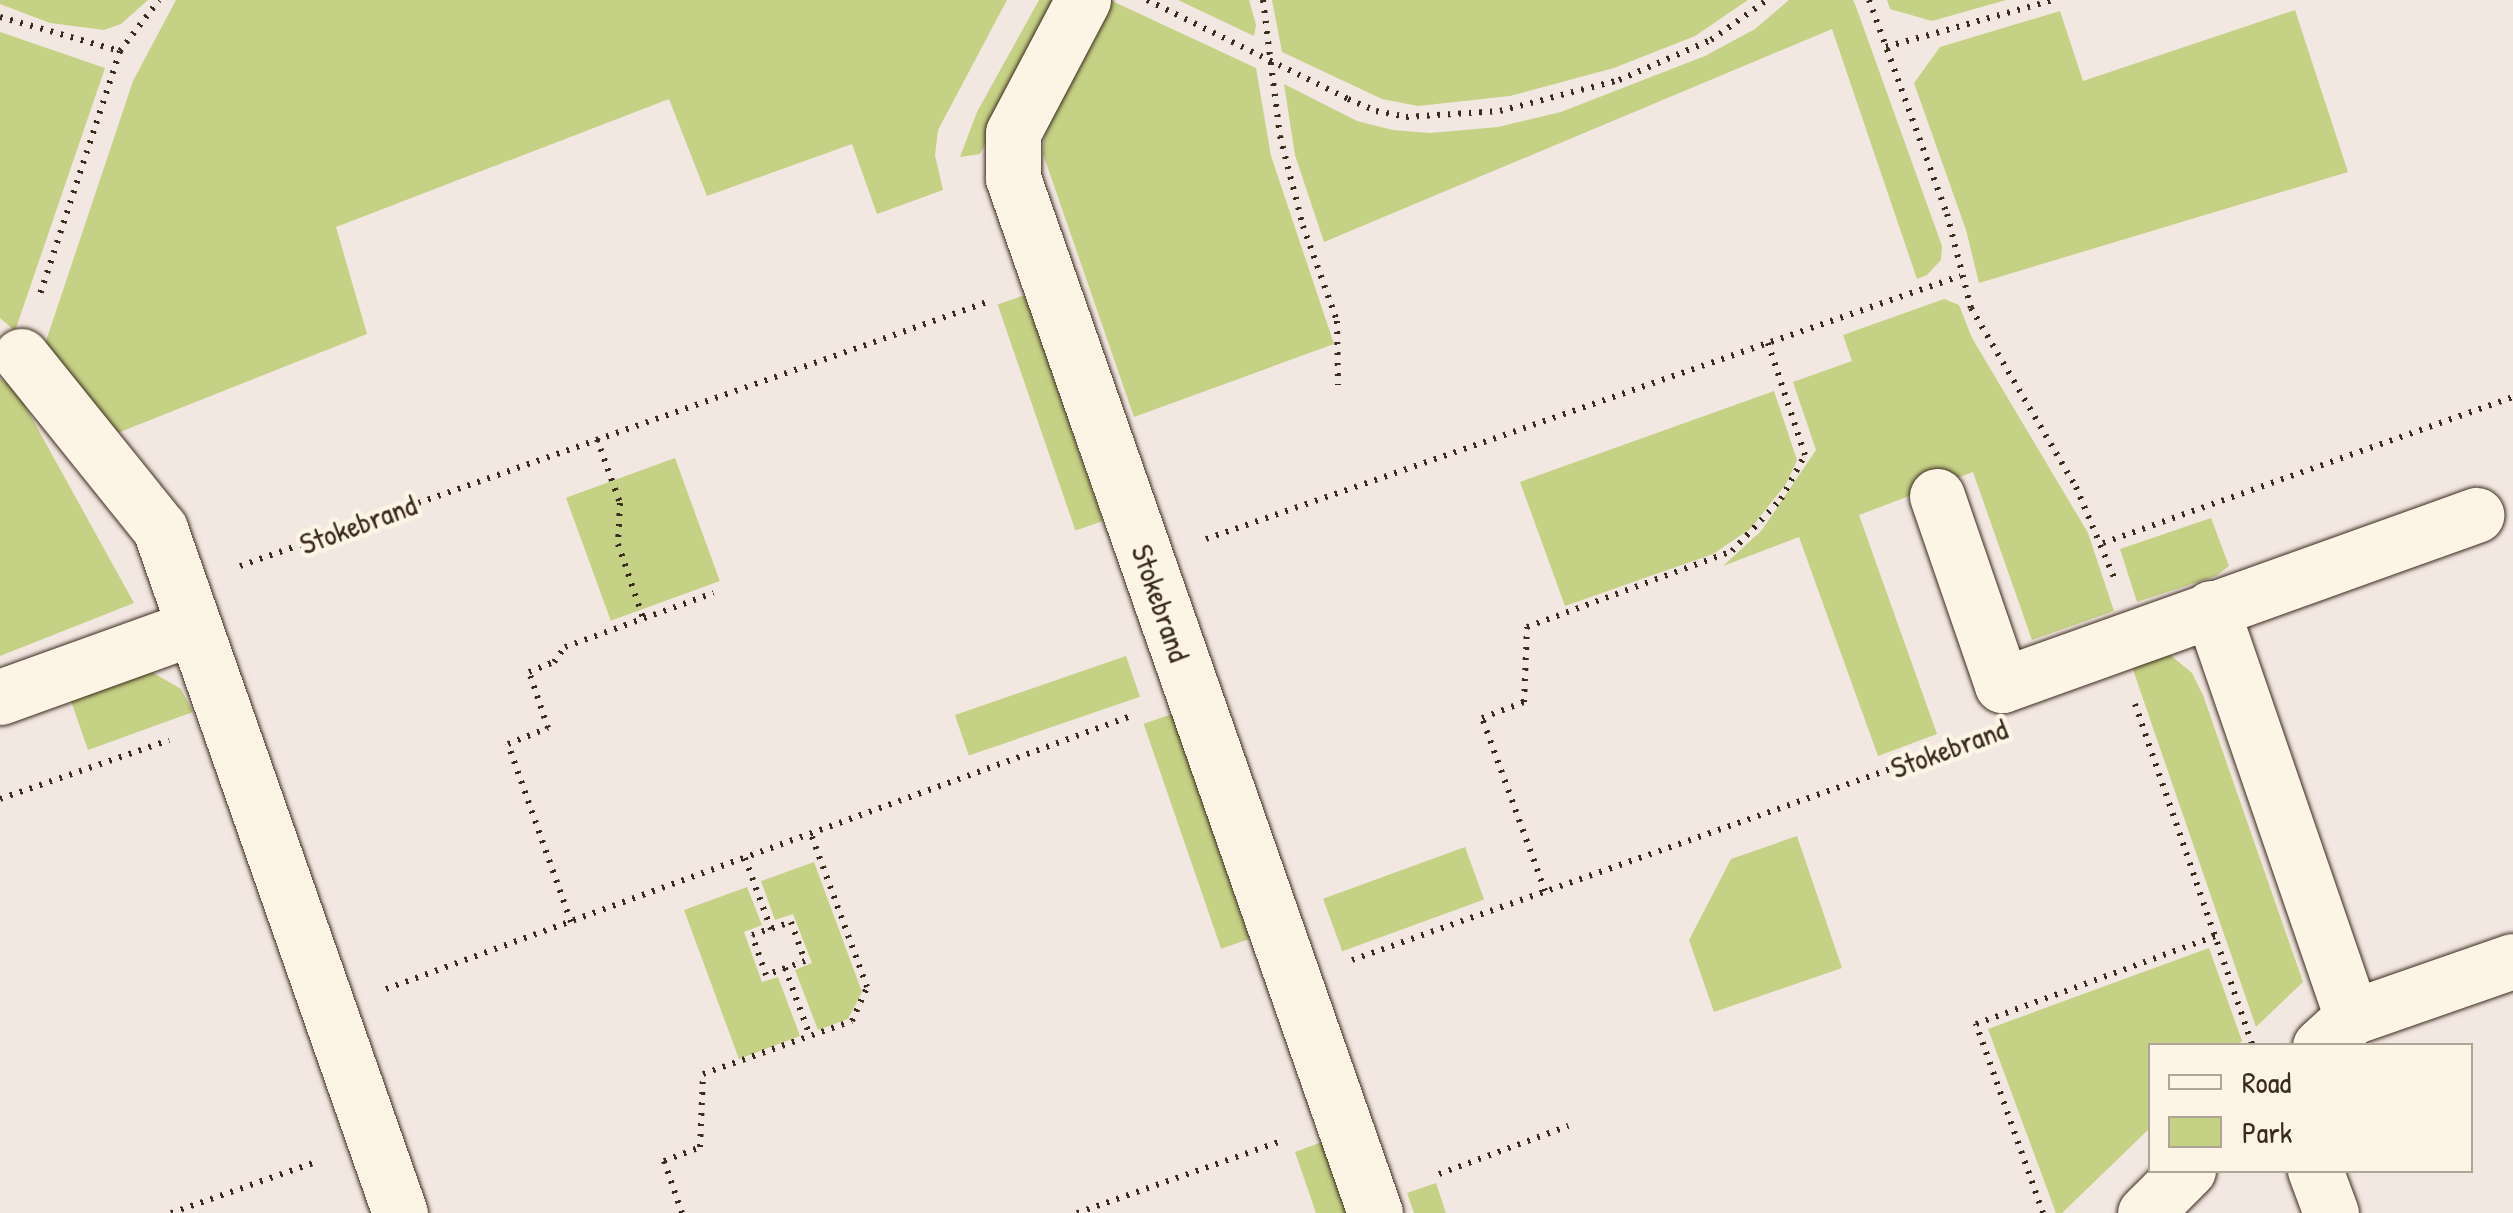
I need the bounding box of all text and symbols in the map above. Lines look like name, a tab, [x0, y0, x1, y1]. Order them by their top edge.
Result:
street label: Stokebrand	[295, 486, 421, 562]
street label: Stokebrand	[1124, 540, 1198, 666]
street label: Stokebrand	[1886, 710, 2012, 786]
legend	[2148, 1043, 2473, 1173]
text: Road	[2242, 1062, 2291, 1102]
text: Park	[2242, 1112, 2292, 1152]

